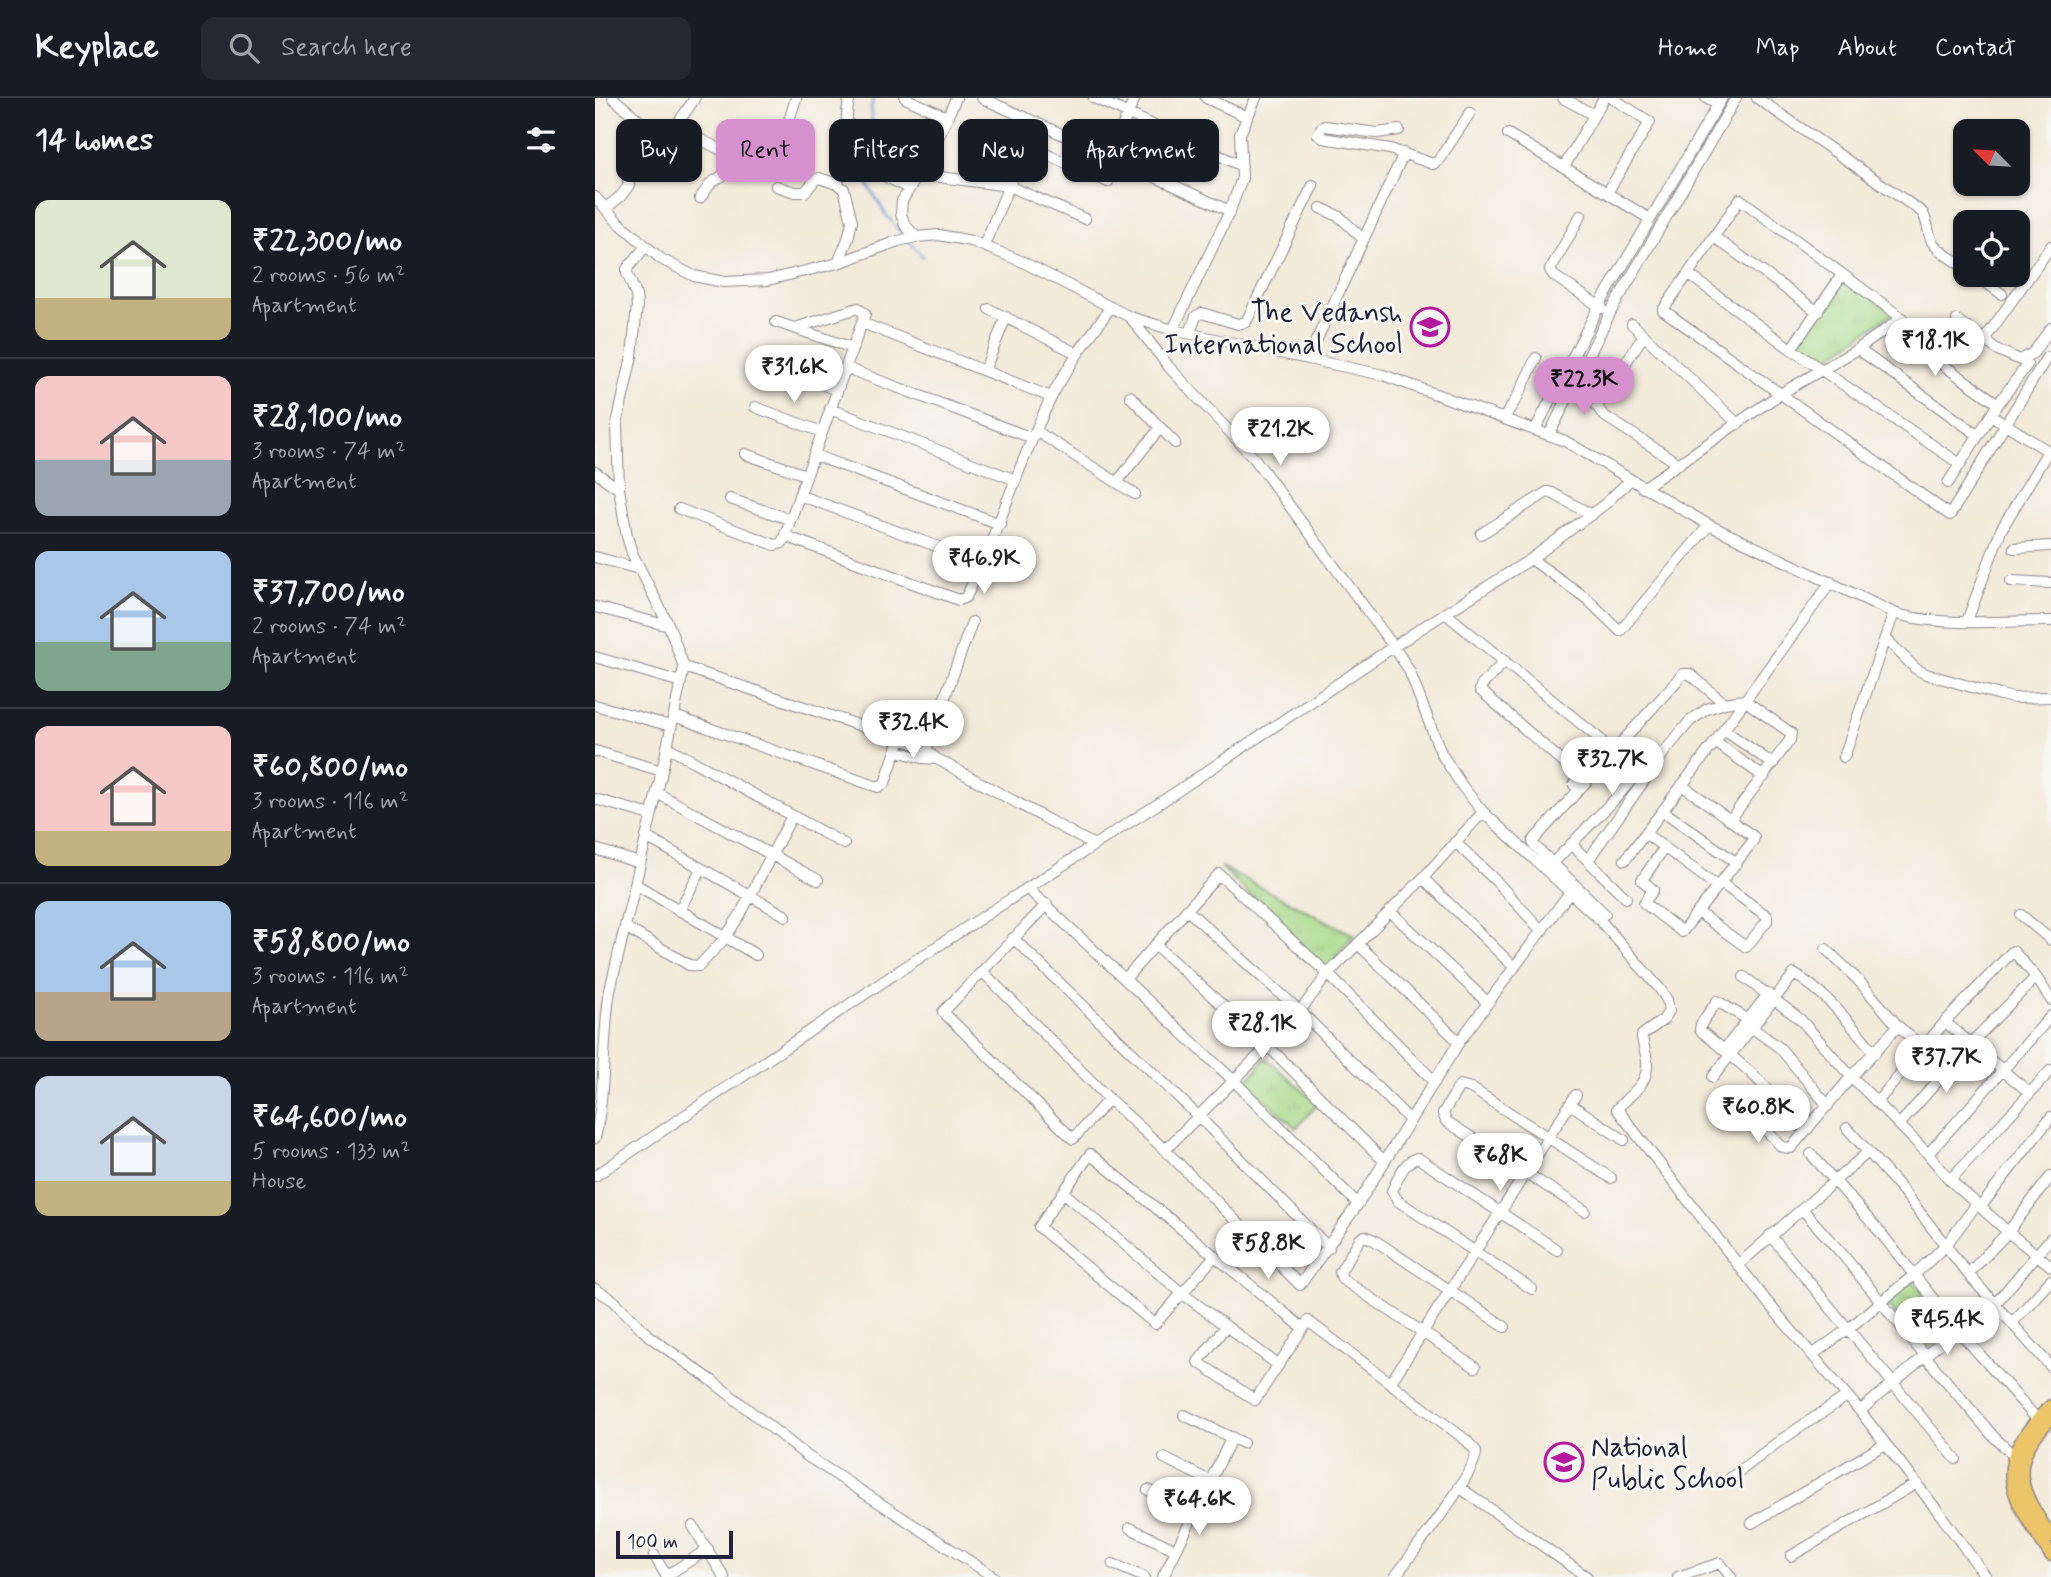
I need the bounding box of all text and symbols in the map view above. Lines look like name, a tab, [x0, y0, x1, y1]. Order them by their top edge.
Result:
search box	[201, 17, 691, 80]
text: Keyplace	[35, 26, 159, 70]
icon: search	[225, 29, 263, 67]
text: Search here	[281, 31, 412, 65]
text: Home	[1658, 33, 1718, 64]
text: Map	[1756, 33, 1800, 64]
text: About	[1838, 33, 1897, 64]
text: Contact	[1935, 33, 2016, 64]
chip: Buy	[616, 119, 702, 182]
chip: Rent	[716, 119, 815, 182]
chip: Filters	[829, 119, 944, 182]
chip: New	[958, 119, 1048, 182]
chip: Apartment	[1062, 119, 1219, 182]
north arrow	[1953, 119, 2030, 196]
map controls	[1953, 119, 2030, 287]
text: 14 homes	[35, 121, 153, 160]
icon: filters	[522, 121, 560, 159]
button: locate	[1953, 210, 2030, 287]
text: ₹22,300/mo	[252, 222, 402, 261]
icon: home	[91, 228, 175, 312]
text: 2 rooms · 56 m²	[252, 261, 405, 291]
text: Apartment	[252, 291, 357, 321]
place label: The Vedansh International School	[1164, 295, 1403, 364]
school or university icon: The Vedansh International School	[1409, 306, 1451, 348]
pin: ₹18.1K	[1878, 318, 1992, 378]
text: ₹18.1K	[1901, 326, 1969, 356]
pin: ₹31.6K	[737, 345, 851, 405]
text: ₹31.6K	[761, 353, 827, 383]
pin: ₹22.3K	[1527, 358, 1641, 417]
text: ₹22.3K	[1550, 365, 1618, 395]
text: ₹28,100/mo	[252, 398, 402, 437]
icon: home	[91, 404, 175, 488]
pin: ₹21.2K	[1223, 408, 1337, 467]
text: ₹21.2K	[1247, 415, 1313, 445]
text: 3 rooms · 74 m²	[252, 437, 406, 467]
text: Apartment	[252, 467, 357, 497]
pin: ₹46.9K	[927, 536, 1041, 596]
text: ₹46.9K	[948, 544, 1020, 574]
text: ₹37,700/mo	[252, 573, 405, 612]
icon: home	[91, 579, 175, 663]
text: 2 rooms · 74 m²	[252, 612, 407, 642]
text: Apartment	[252, 642, 357, 672]
pin: ₹32.4K	[856, 700, 970, 760]
text: ₹32.4K	[878, 708, 948, 738]
pin: ₹32.7K	[1555, 738, 1669, 797]
text: ₹32.7K	[1577, 745, 1647, 775]
text: ₹60,800/mo	[252, 748, 408, 787]
icon: home	[91, 754, 175, 838]
text: 3 rooms · 116 m²	[252, 787, 409, 817]
text: Apartment	[252, 817, 357, 847]
text: ₹58,800/mo	[252, 923, 410, 962]
icon: home	[91, 929, 175, 1013]
text: 3 rooms · 116 m²	[252, 962, 409, 992]
text: Apartment	[252, 992, 357, 1022]
pin: ₹28.1K	[1205, 1002, 1319, 1061]
text: ₹28.1K	[1228, 1009, 1296, 1039]
pin: ₹37.7K	[1889, 1035, 2003, 1095]
text: ₹37.7K	[1911, 1043, 1981, 1073]
pin: ₹60.8K	[1701, 1086, 1815, 1145]
text: ₹60.8K	[1722, 1093, 1794, 1123]
text: ₹64,600/mo	[252, 1098, 407, 1137]
icon: home	[91, 1104, 175, 1188]
pin: ₹68K	[1459, 1134, 1541, 1193]
text: 5 rooms · 133 m²	[252, 1137, 411, 1167]
text: ₹68K	[1473, 1141, 1527, 1171]
text: House	[252, 1167, 306, 1197]
pin: ₹58.8K	[1211, 1222, 1325, 1281]
text: ₹58.8K	[1231, 1229, 1305, 1259]
pin: ₹45.4K	[1890, 1298, 2004, 1357]
text: ₹45.4K	[1910, 1305, 1984, 1335]
place label: National Public School	[1591, 1430, 1744, 1499]
school or university icon: National Public School	[1543, 1441, 1585, 1483]
pin: ₹64.6K	[1142, 1478, 1256, 1537]
text: ₹64.6K	[1163, 1485, 1235, 1515]
scale bar	[616, 1528, 733, 1560]
text: 100 m	[627, 1530, 678, 1555]

